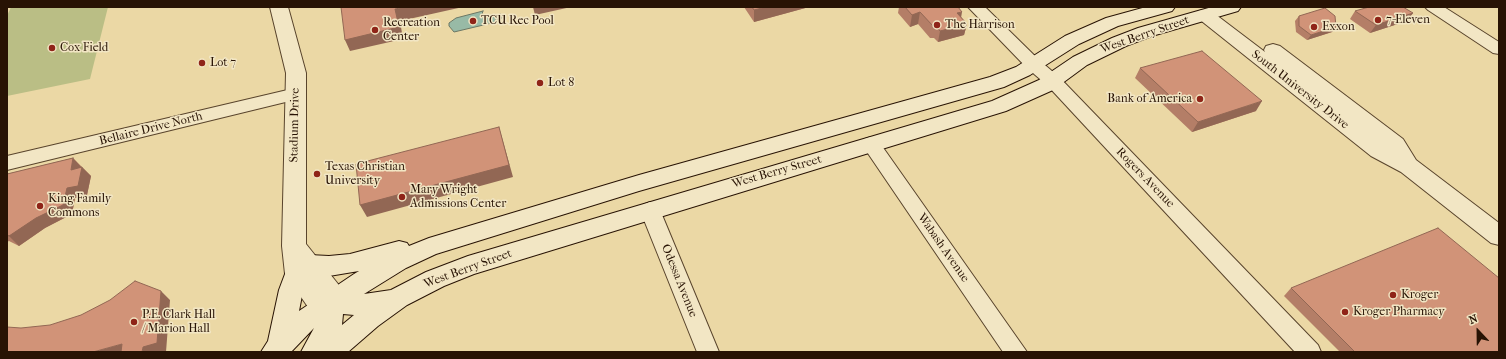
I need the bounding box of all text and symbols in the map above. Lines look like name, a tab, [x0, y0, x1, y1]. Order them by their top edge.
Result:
street label: West Berry Street	[1099, 13, 1191, 57]
place label: 7-Eleven	[1386, 13, 1430, 27]
place label: TCU Rec Pool	[481, 14, 554, 28]
marker: 7-Eleven	[1373, 15, 1383, 25]
place label: Recreation Center	[383, 16, 440, 44]
marker: TCU Rec Pool	[468, 16, 478, 26]
place label: The Harrison	[945, 18, 1015, 32]
marker: The Harrison	[932, 20, 942, 30]
place label: Exxon	[1322, 20, 1355, 34]
marker: Exxon	[1309, 22, 1319, 32]
marker: Recreation Center	[370, 25, 380, 35]
place label: Cox Field	[60, 41, 108, 55]
marker: Cox Field	[47, 43, 57, 53]
street label: South University Drive	[1249, 48, 1351, 132]
place label: Lot 7	[210, 56, 236, 70]
marker: Lot 7	[197, 58, 207, 68]
place label: Lot 8	[548, 76, 574, 90]
marker: Lot 8	[535, 78, 545, 88]
street label: Stadium Drive	[287, 88, 303, 162]
place label: Bank of America	[1107, 92, 1192, 106]
marker: Bank of America	[1195, 94, 1205, 104]
street label: Bellaire Drive North	[98, 109, 204, 149]
street label: Rogers Avenue	[1113, 145, 1177, 211]
street label: West Berry Street	[730, 152, 824, 192]
place label: Texas Christian University	[325, 160, 405, 188]
marker: Texas Christian University	[312, 169, 322, 179]
place label: Mary Wright Admissions Center	[410, 183, 506, 211]
place label: King Family Commons	[48, 192, 111, 220]
marker: Mary Wright Admissions Center	[397, 192, 407, 202]
marker: King Family Commons	[35, 201, 45, 211]
street label: Wabash Avenue	[914, 211, 972, 285]
street label: Odessa Avenue	[658, 242, 700, 320]
street label: West Berry Street	[422, 246, 514, 292]
place label: Kroger	[1401, 288, 1438, 302]
marker: Kroger	[1388, 290, 1398, 300]
place label: Kroger Pharmacy	[1353, 305, 1445, 319]
marker: Kroger Pharmacy	[1340, 307, 1350, 317]
place label: P.E. Clark Hall / Marion Hall	[142, 308, 215, 336]
north arrow	[1458, 311, 1498, 351]
text: N	[1467, 312, 1480, 327]
marker: P.E. Clark Hall / Marion Hall	[129, 317, 139, 327]

